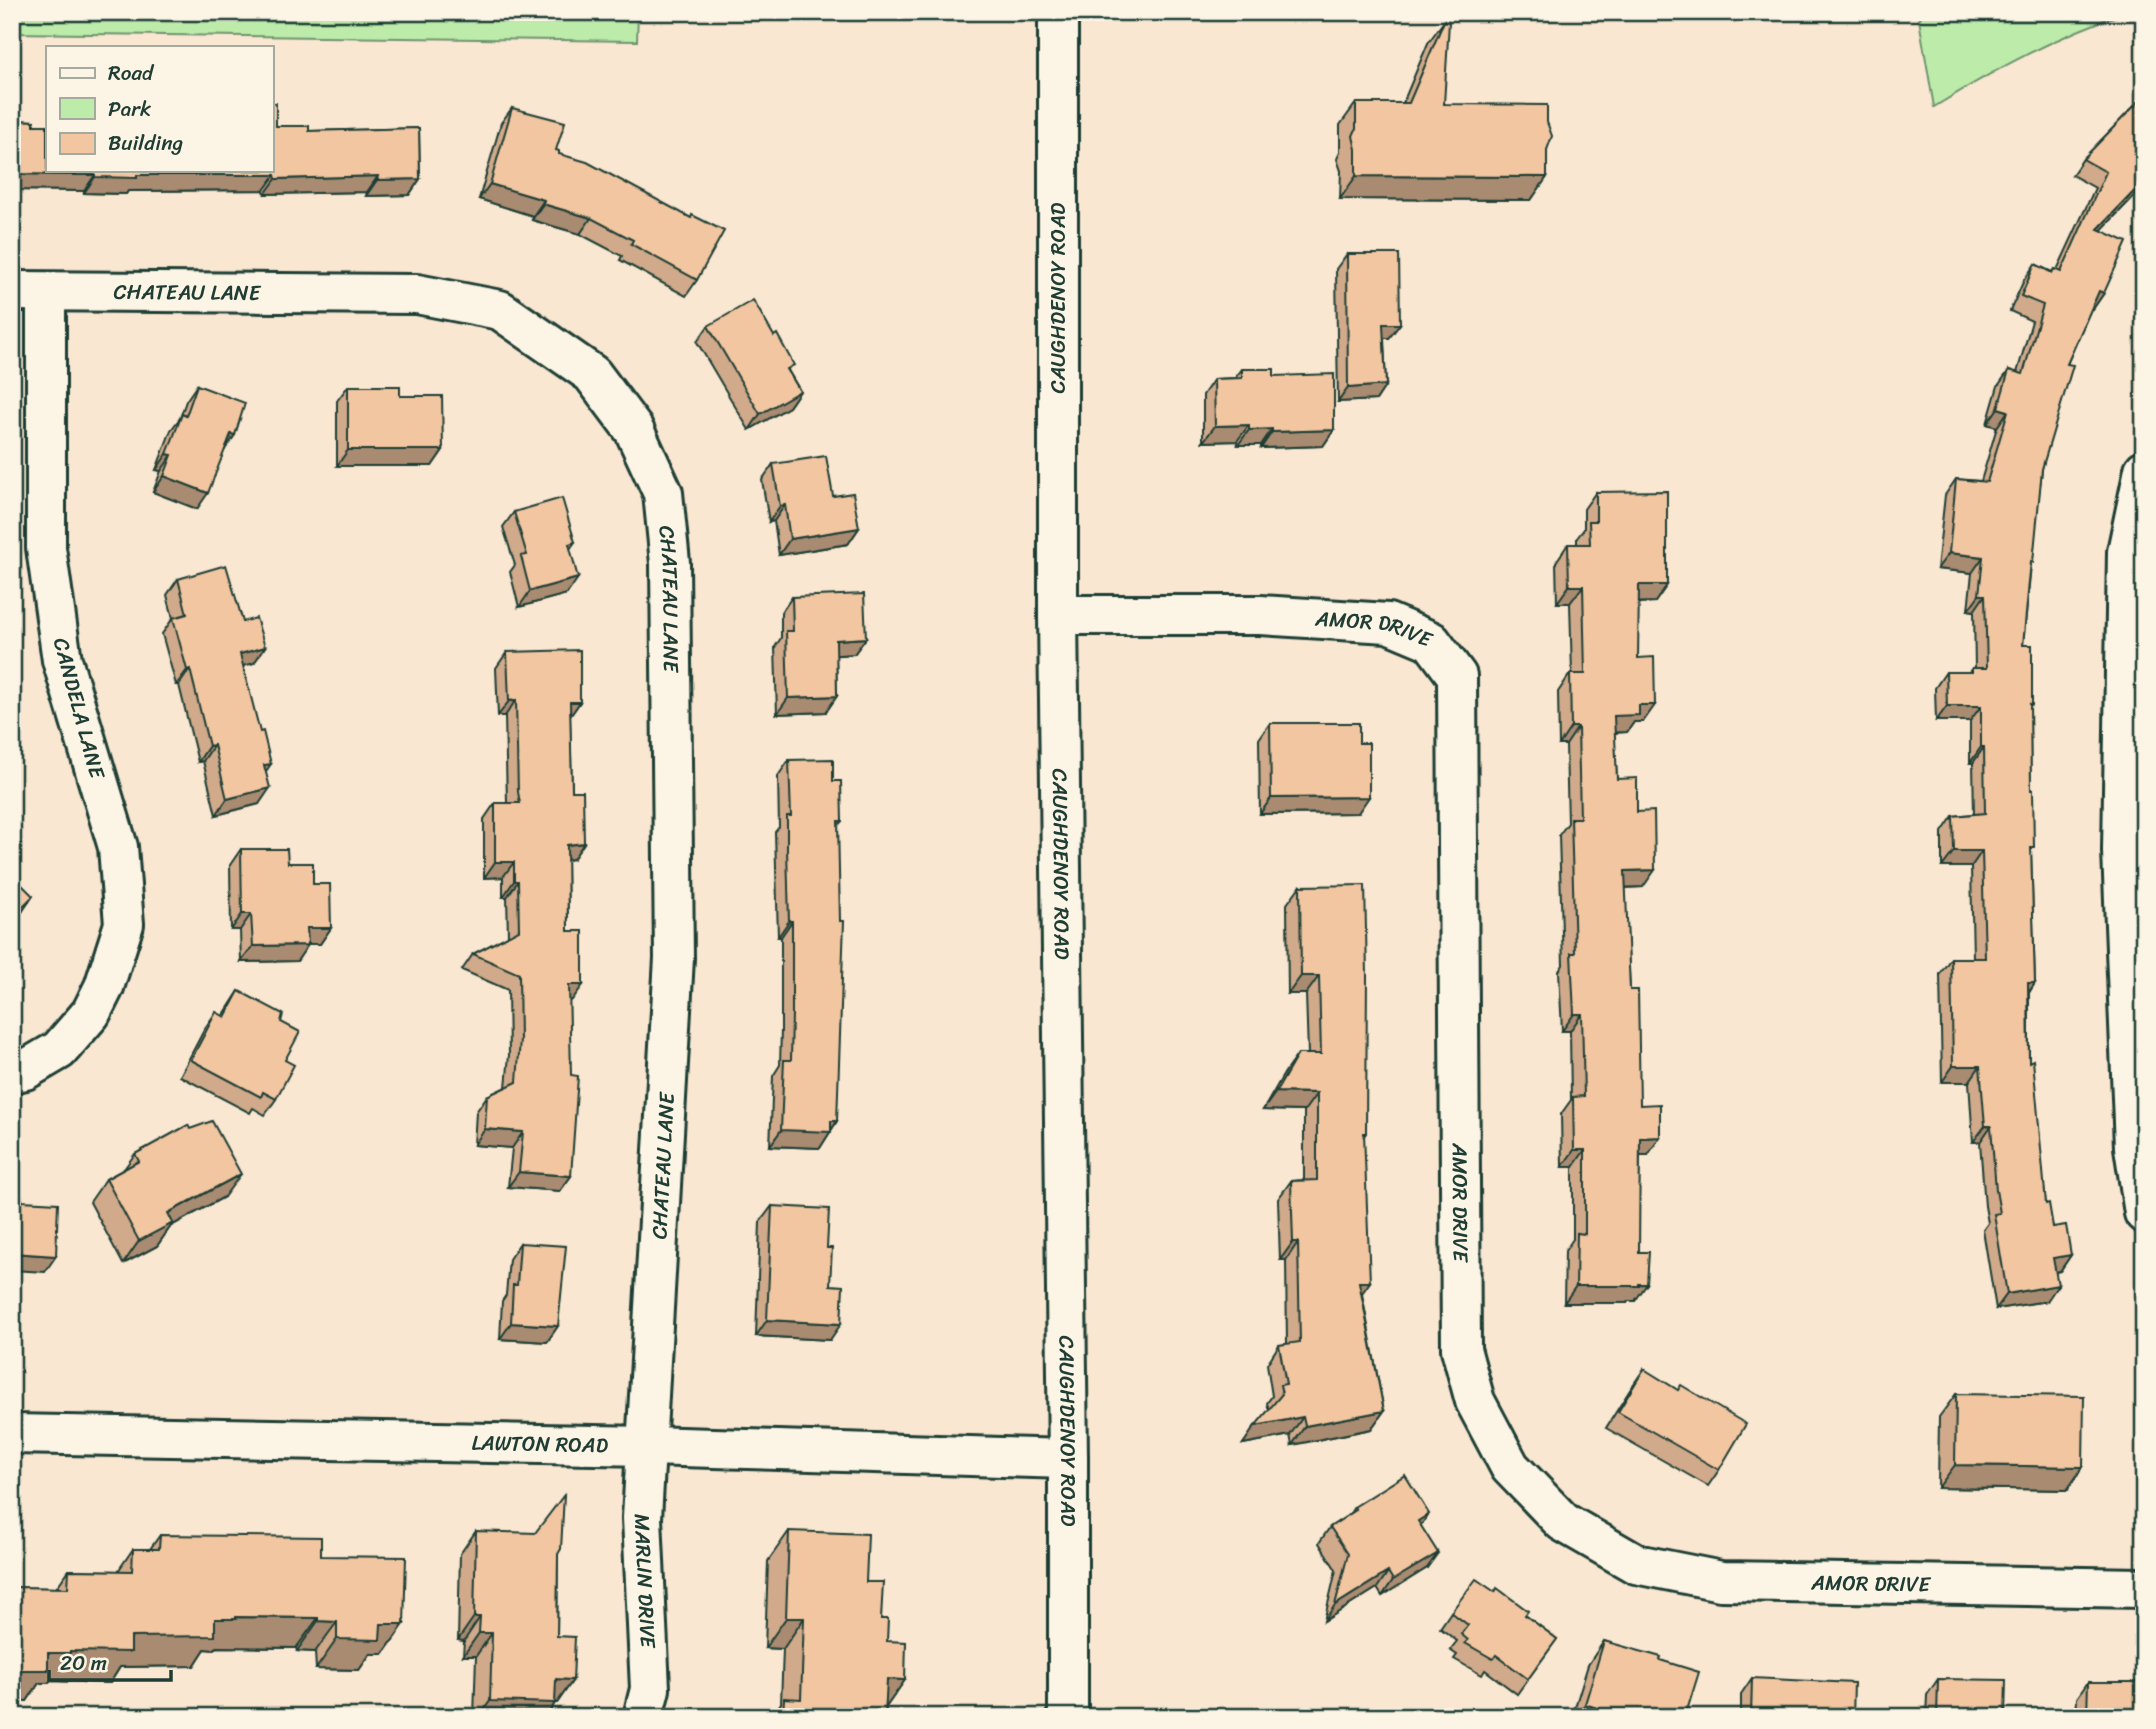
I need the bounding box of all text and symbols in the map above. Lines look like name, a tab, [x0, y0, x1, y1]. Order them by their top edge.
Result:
legend	[46, 46, 273, 172]
text: Road	[108, 54, 155, 92]
text: Park	[108, 90, 151, 128]
text: Building	[108, 124, 184, 162]
street label: CAUGHDENOY ROAD	[1039, 202, 1077, 393]
street label: CHATEAU LANE	[114, 273, 262, 312]
street label: CHATEAU LANE	[647, 524, 690, 674]
street label: AMOR DRIVE	[1313, 599, 1439, 659]
street label: CANDELA LANE	[42, 633, 116, 784]
street label: CAUGHDENOY ROAD	[1041, 768, 1081, 960]
street label: CHATEAU LANE	[640, 1090, 686, 1240]
street label: AMOR DRIVE	[1441, 1142, 1479, 1263]
street label: CAUGHDENOY ROAD	[1048, 1335, 1087, 1527]
street label: LAWTON ROAD	[471, 1424, 609, 1464]
street label: MARLIN DRIVE	[623, 1513, 667, 1650]
street label: AMOR DRIVE	[1810, 1563, 1932, 1603]
scale bar	[49, 1638, 172, 1682]
text: 20 m	[60, 1644, 107, 1682]

